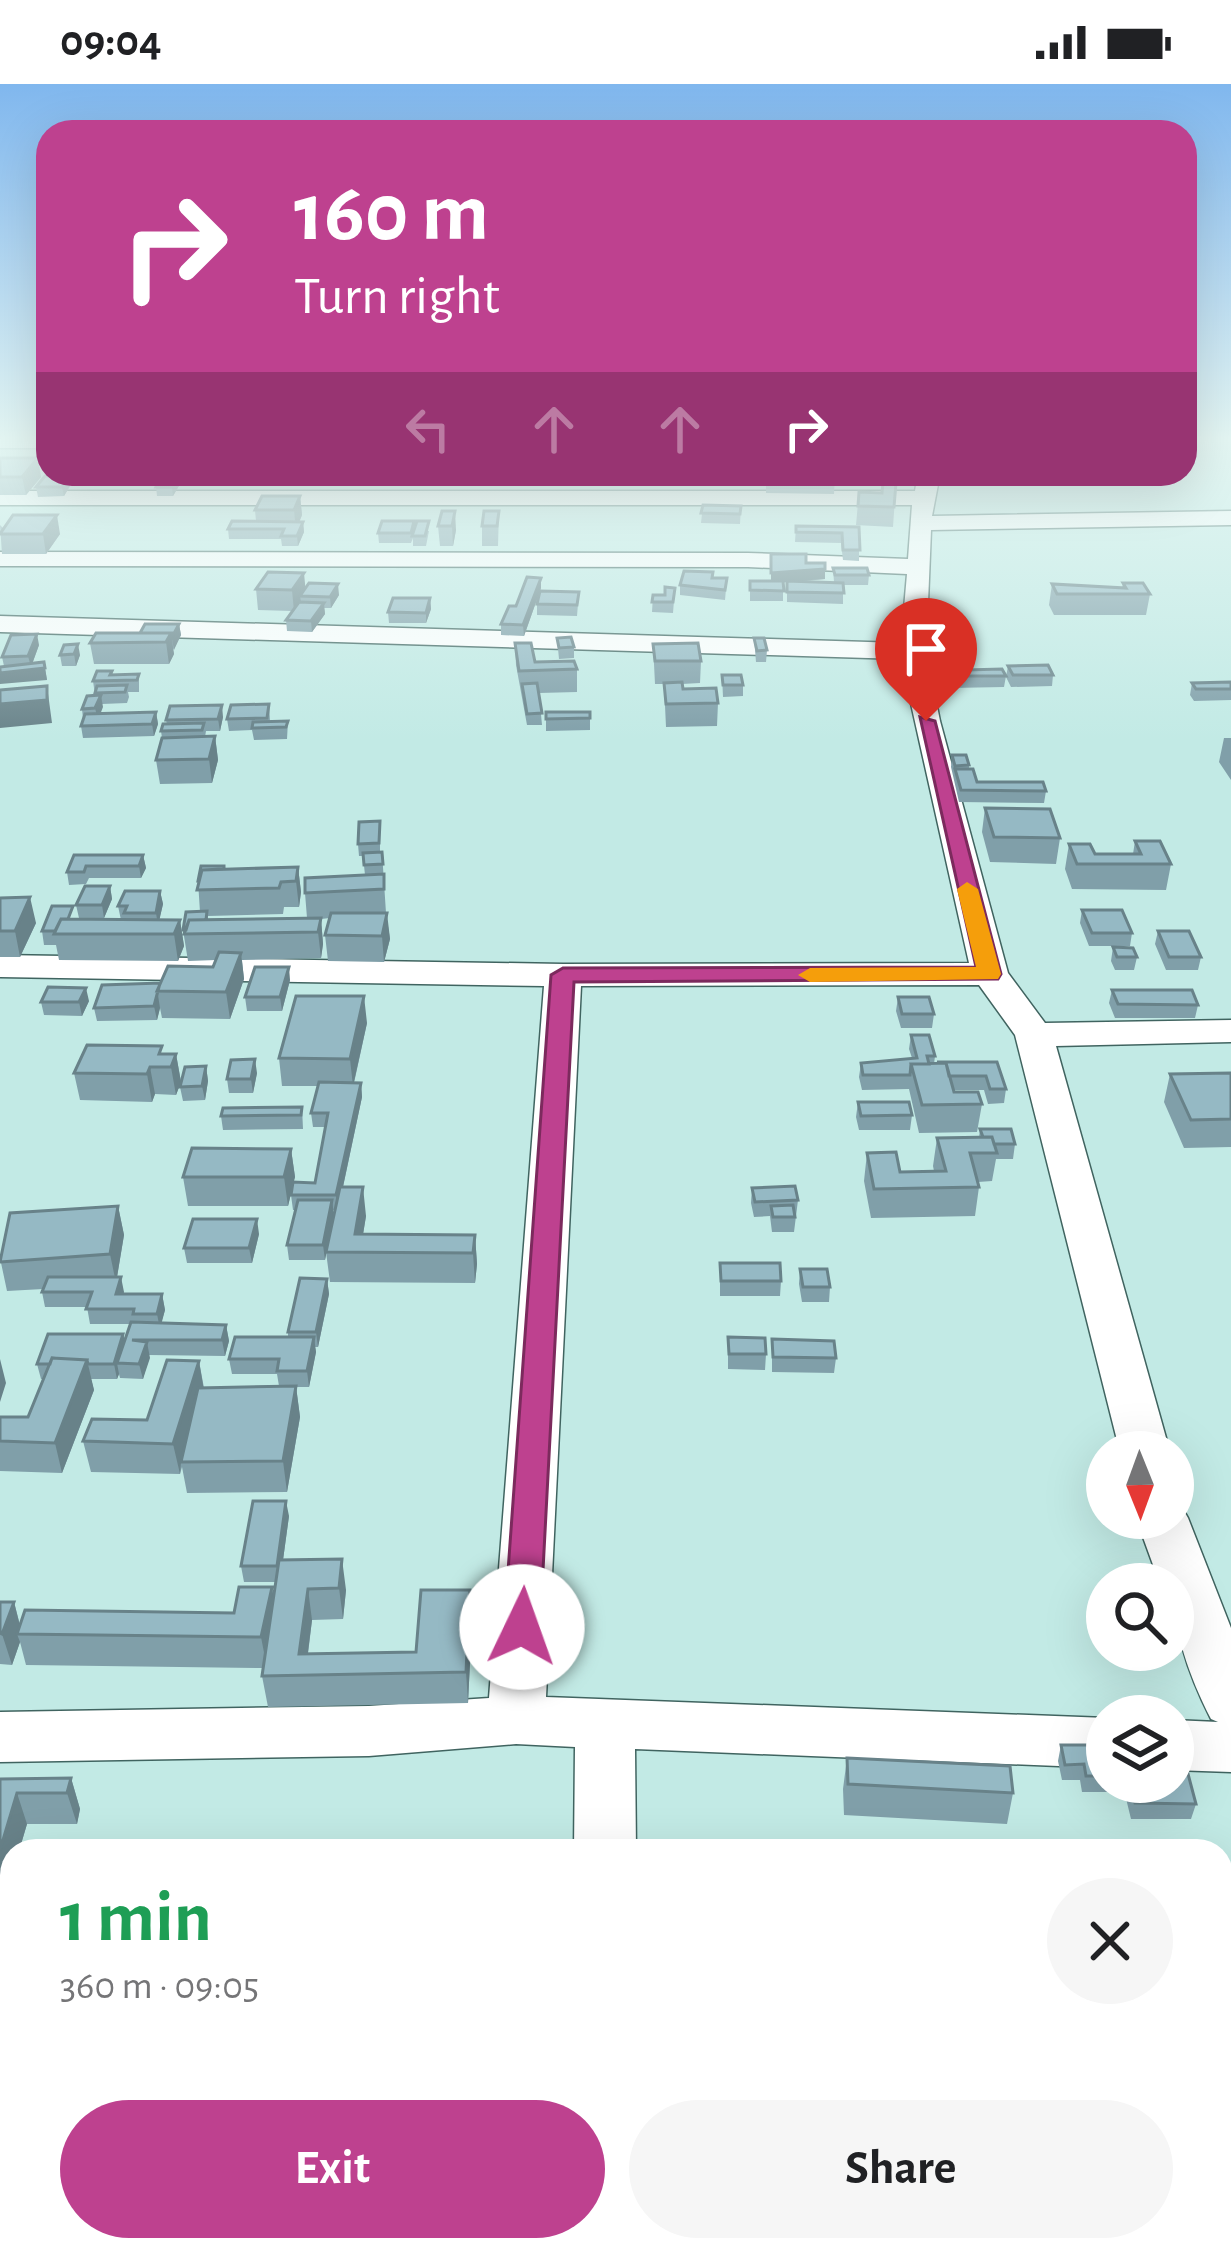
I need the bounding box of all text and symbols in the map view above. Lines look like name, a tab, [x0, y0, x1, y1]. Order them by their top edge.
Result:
text: 09:04	[60, 19, 162, 64]
icon: right	[96, 168, 252, 324]
text: 160 m	[294, 172, 489, 256]
text: Turn right	[294, 270, 500, 324]
icon: left	[395, 396, 461, 462]
icon: ahead	[521, 396, 587, 462]
icon: ahead	[647, 396, 713, 462]
icon: right	[773, 396, 839, 462]
pin	[875, 598, 977, 721]
icon: arrive	[893, 616, 959, 682]
north arrow	[1086, 1431, 1194, 1539]
map controls	[1086, 1431, 1194, 1803]
button: search	[1086, 1563, 1194, 1671]
position arrow	[459, 1564, 585, 1690]
button: layers	[1086, 1695, 1194, 1803]
button: close	[1047, 1878, 1173, 2004]
text: 1 min	[60, 1882, 212, 1954]
text: 360 m · 09:05	[60, 1967, 259, 2006]
button: Exit	[60, 2100, 605, 2238]
button: Share	[629, 2100, 1173, 2238]

